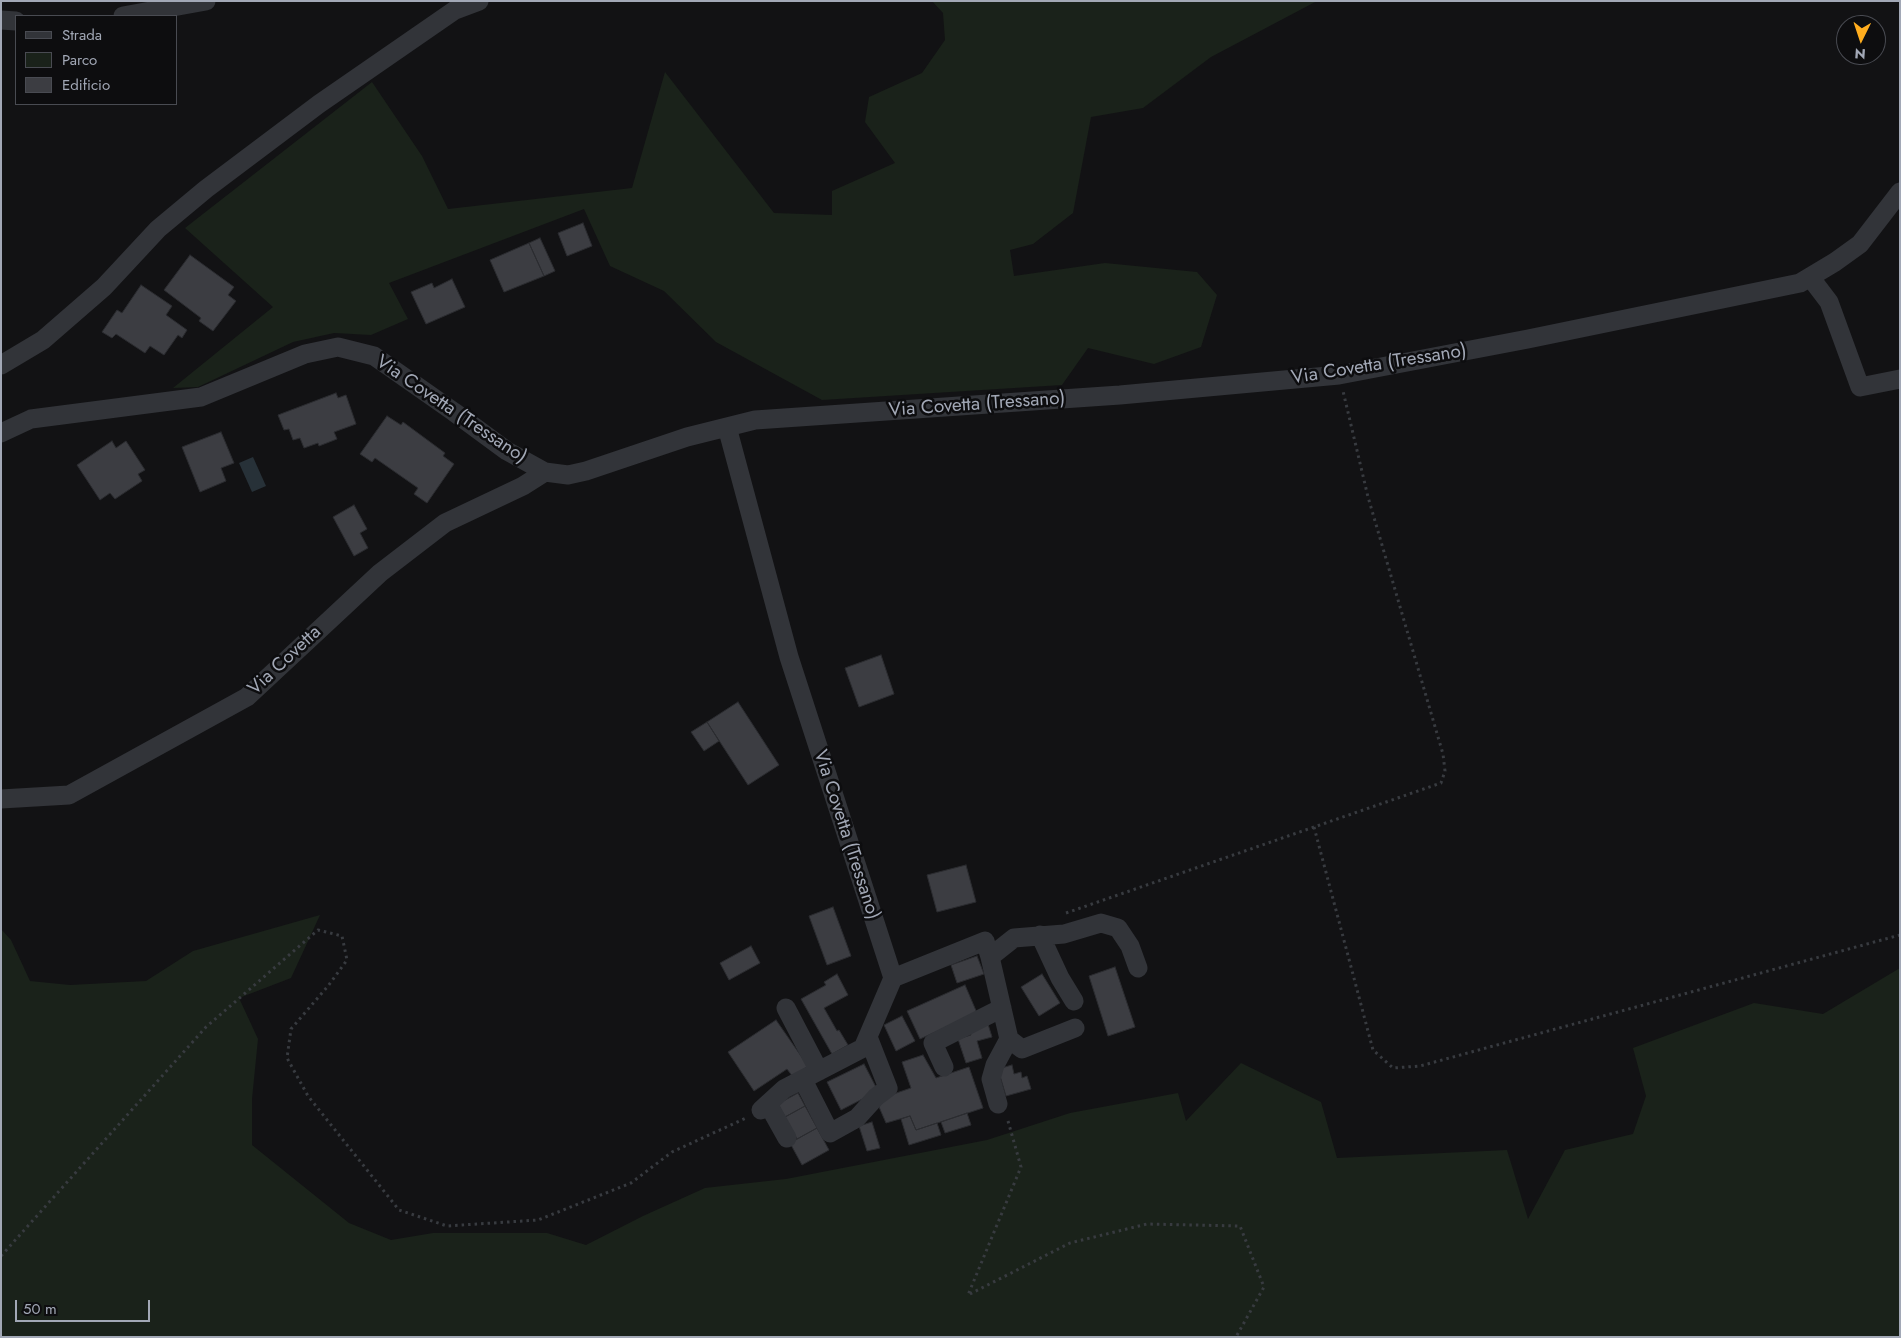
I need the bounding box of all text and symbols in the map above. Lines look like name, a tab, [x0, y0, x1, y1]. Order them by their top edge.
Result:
legend	[15, 15, 178, 105]
north arrow	[1836, 15, 1886, 65]
text: Strada	[62, 24, 102, 46]
text: N	[1854, 44, 1866, 64]
text: Parco	[62, 49, 97, 71]
text: Edificio	[62, 74, 110, 96]
street label: Via Covetta (Tressano)	[1290, 340, 1468, 390]
street label: Via Covetta (Tressano)	[371, 351, 531, 469]
street label: Via Covetta (Tressano)	[888, 387, 1066, 423]
street label: Via Covetta	[244, 621, 326, 701]
street label: Via Covetta (Tressano)	[808, 747, 884, 923]
scale bar	[18, 1290, 152, 1322]
text: 50 m	[23, 1298, 57, 1320]

